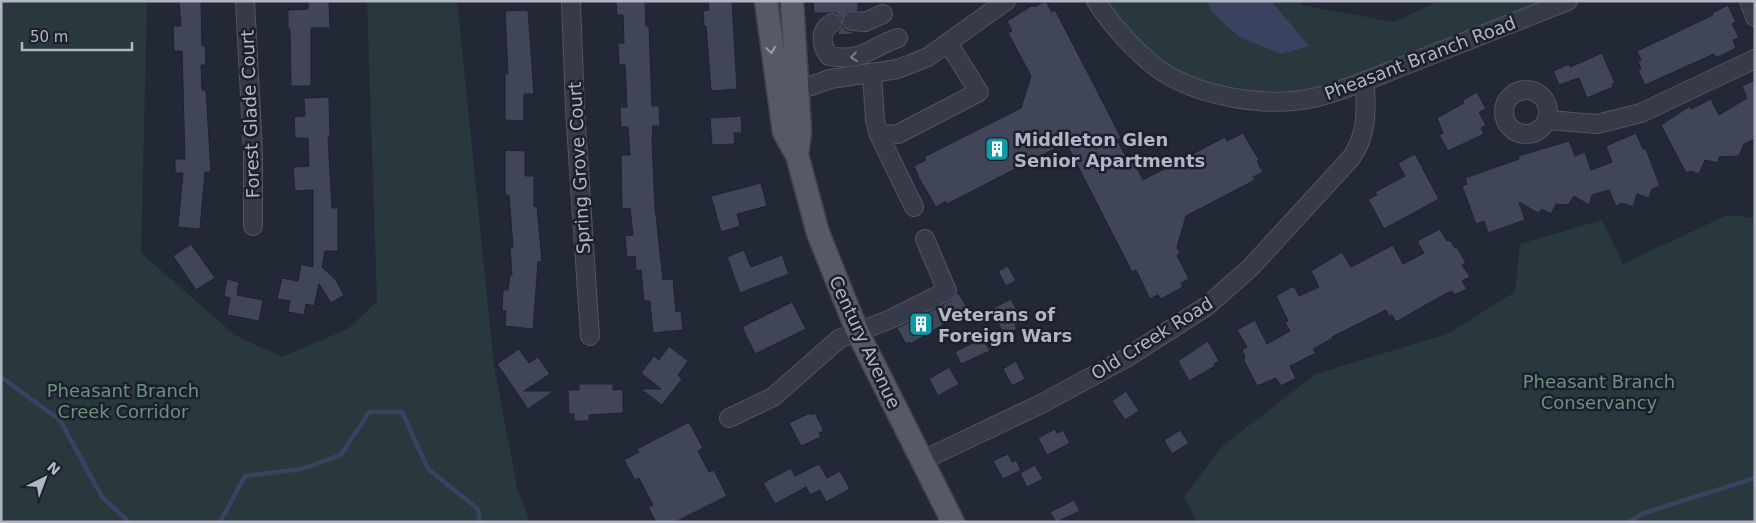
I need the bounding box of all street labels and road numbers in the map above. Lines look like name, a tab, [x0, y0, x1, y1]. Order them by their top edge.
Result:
street label: Pheasant Branch Road	[1321, 12, 1519, 104]
street label: Forest Glade Court	[237, 29, 263, 199]
street label: Spring Grove Court	[564, 81, 594, 255]
street label: Century Avenue	[825, 272, 905, 412]
street label: Old Creek Road	[1087, 292, 1217, 384]

